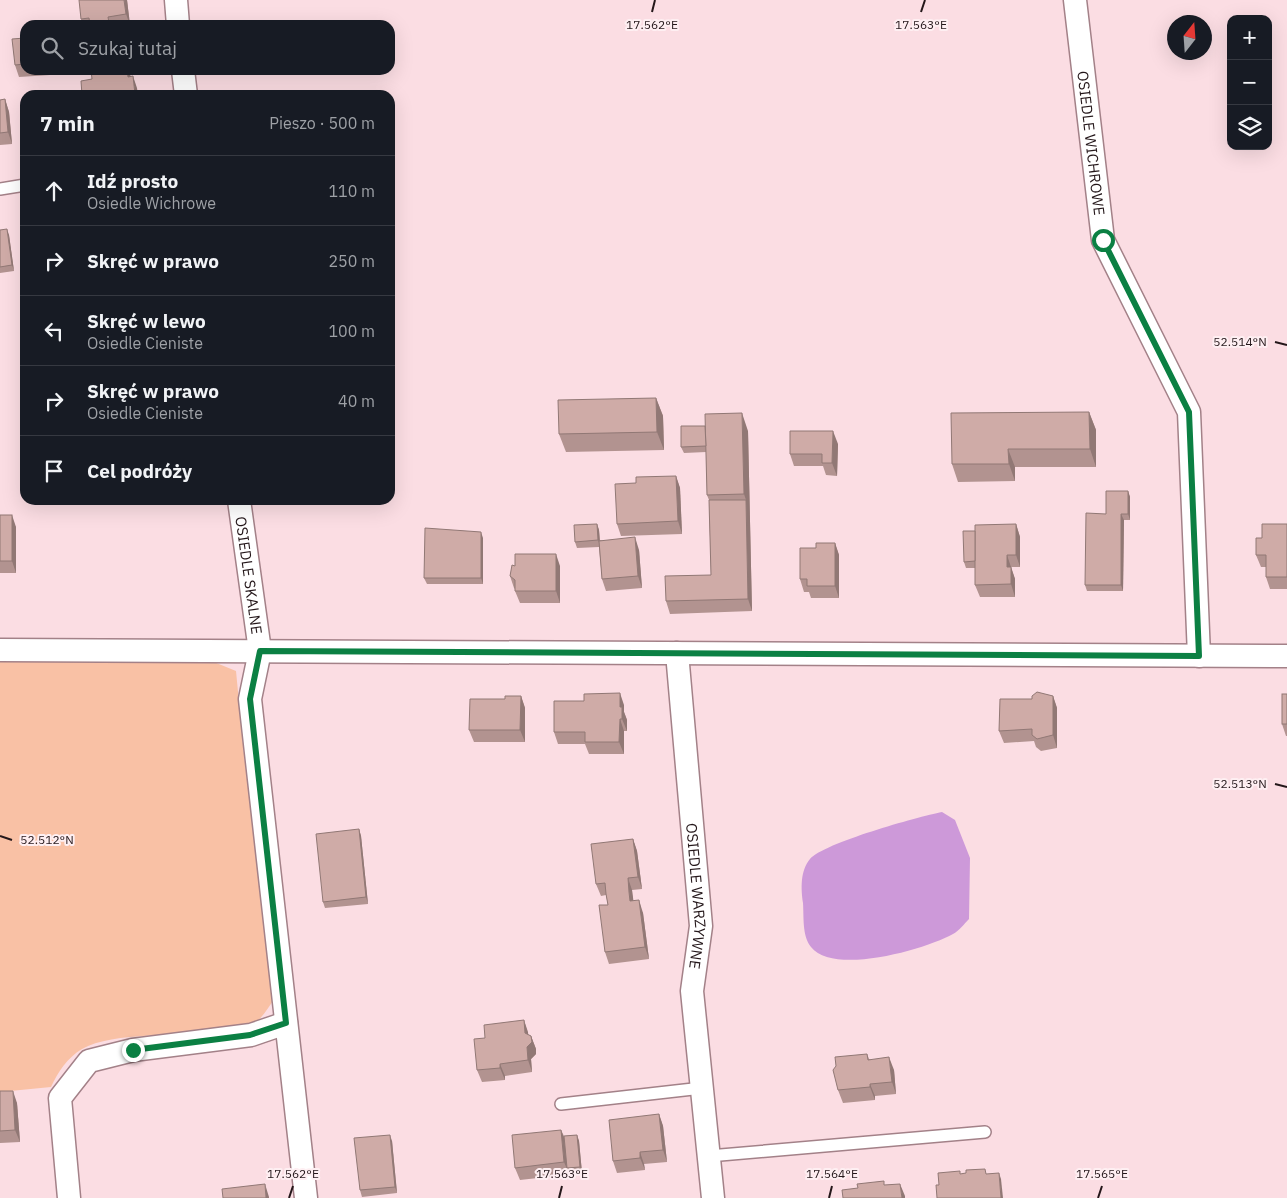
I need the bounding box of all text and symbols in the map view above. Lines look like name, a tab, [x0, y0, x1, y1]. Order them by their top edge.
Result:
north arrow	[1167, 15, 1212, 60]
map controls	[1227, 15, 1272, 150]
button: +	[1227, 15, 1272, 60]
text: 17.562°E	[626, 17, 678, 32]
text: 17.563°E	[895, 17, 947, 32]
search box	[20, 20, 395, 75]
icon: search	[38, 34, 66, 62]
text: Szukaj tutaj	[78, 36, 177, 60]
button: −	[1227, 60, 1272, 105]
street label: OSIEDLE WICHROWE	[1074, 70, 1110, 216]
button: layers	[1227, 105, 1272, 150]
text: 7 min	[40, 109, 95, 137]
text: Pieszo · 500 m	[269, 113, 375, 133]
text: Idź prosto	[87, 169, 178, 193]
icon: ahead	[40, 177, 68, 205]
text: 110 m	[328, 181, 375, 201]
text: Osiedle Wichrowe	[87, 193, 216, 213]
route start	[1092, 229, 1115, 252]
icon: right	[40, 247, 68, 275]
text: Skręć w prawo	[87, 249, 219, 273]
text: 250 m	[328, 251, 375, 271]
text: Skręć w lewo	[87, 309, 206, 333]
icon: left	[40, 317, 68, 345]
text: 100 m	[328, 321, 375, 341]
text: Osiedle Cieniste	[87, 333, 203, 353]
text: 52.514°N	[1213, 334, 1267, 349]
text: Skręć w prawo	[87, 379, 219, 403]
icon: right	[40, 387, 68, 415]
text: 40 m	[338, 391, 375, 411]
text: Osiedle Cieniste	[87, 403, 203, 423]
icon: arrive	[40, 457, 68, 485]
text: Cel podróży	[87, 459, 192, 483]
street label: OSIEDLE SKALNE	[232, 515, 267, 635]
text: 52.513°N	[1213, 776, 1267, 791]
street label: OSIEDLE WARZYWNE	[682, 822, 711, 970]
text: 52.512°N	[20, 832, 74, 847]
route end	[122, 1039, 145, 1062]
text: 17.562°E	[267, 1166, 319, 1181]
text: 17.563°E	[536, 1166, 588, 1181]
text: 17.564°E	[806, 1166, 858, 1181]
text: 17.565°E	[1076, 1166, 1128, 1181]

